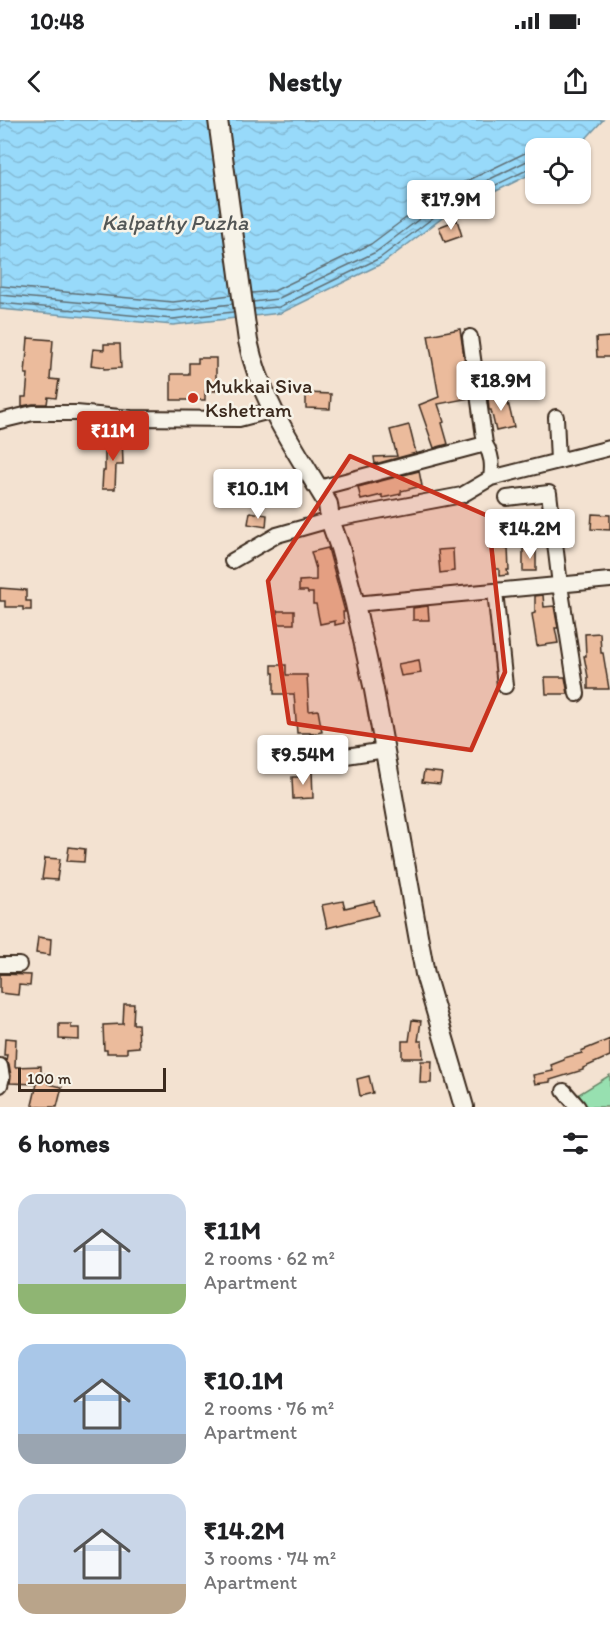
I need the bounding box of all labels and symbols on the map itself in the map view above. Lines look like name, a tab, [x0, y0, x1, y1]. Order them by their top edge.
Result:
pin: ₹17.9M	[402, 180, 500, 231]
water label: Kalpathy Puzha	[101, 209, 249, 236]
pin: ₹18.9M	[452, 361, 550, 412]
place label: Mukkai Siva Kshetram	[205, 373, 312, 422]
marker: Mukkai Siva Kshetram	[186, 391, 200, 405]
pin: ₹11M	[77, 411, 149, 462]
pin: ₹10.1M	[209, 469, 307, 520]
pin: ₹14.2M	[481, 509, 579, 560]
pin: ₹9.54M	[254, 735, 352, 786]
scale bar	[18, 1065, 166, 1092]

